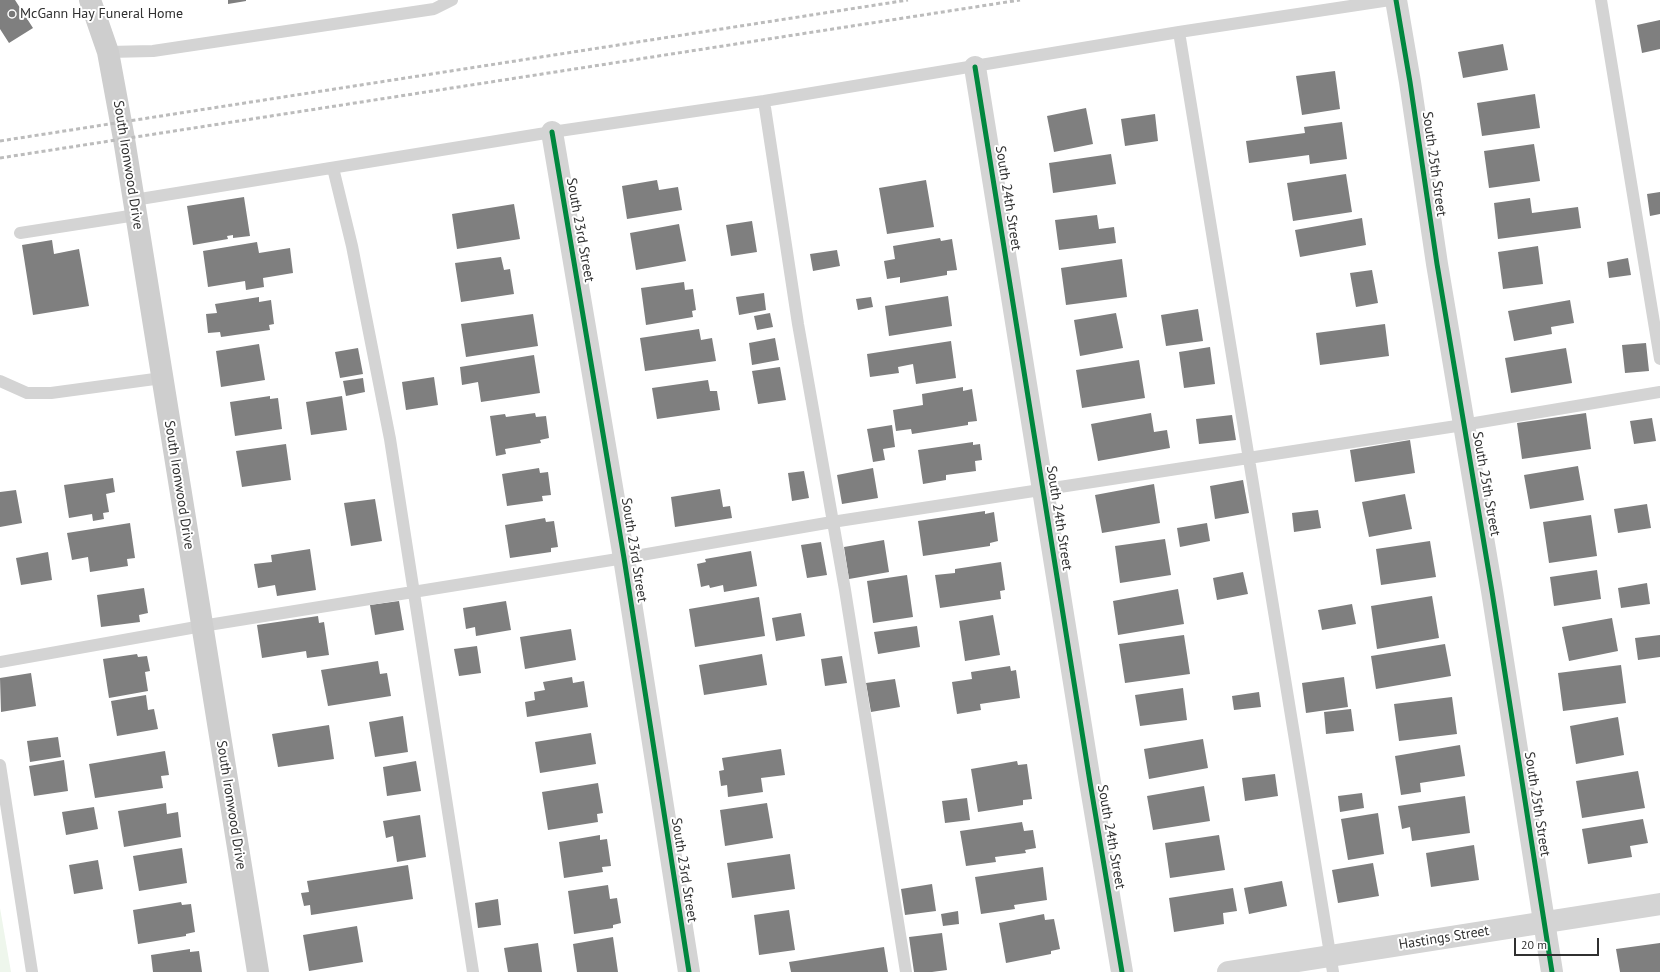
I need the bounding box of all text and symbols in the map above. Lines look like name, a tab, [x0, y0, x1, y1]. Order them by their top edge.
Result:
place label: McGann Hay Funeral Home	[20, 6, 183, 22]
marker: McGann Hay Funeral Home	[7, 9, 17, 19]
street label: South Ironwood Drive	[110, 99, 146, 231]
street label: South 25th Street	[1418, 110, 1450, 218]
street label: South 24th Street	[991, 144, 1025, 252]
street label: South 23rd Street	[563, 177, 597, 283]
street label: South Ironwood Drive	[161, 419, 197, 551]
street label: South 25th Street	[1469, 430, 1503, 538]
street label: South 24th Street	[1042, 464, 1076, 572]
street label: South 23rd Street	[617, 497, 651, 603]
street label: South Ironwood Drive	[213, 739, 249, 871]
street label: South 25th Street	[1520, 750, 1554, 858]
street label: South 24th Street	[1094, 783, 1128, 891]
street label: South 23rd Street	[667, 817, 701, 923]
street label: Hastings Street	[1398, 923, 1490, 953]
scale bar	[1516, 930, 1601, 956]
text: 20 m	[1521, 937, 1547, 952]

